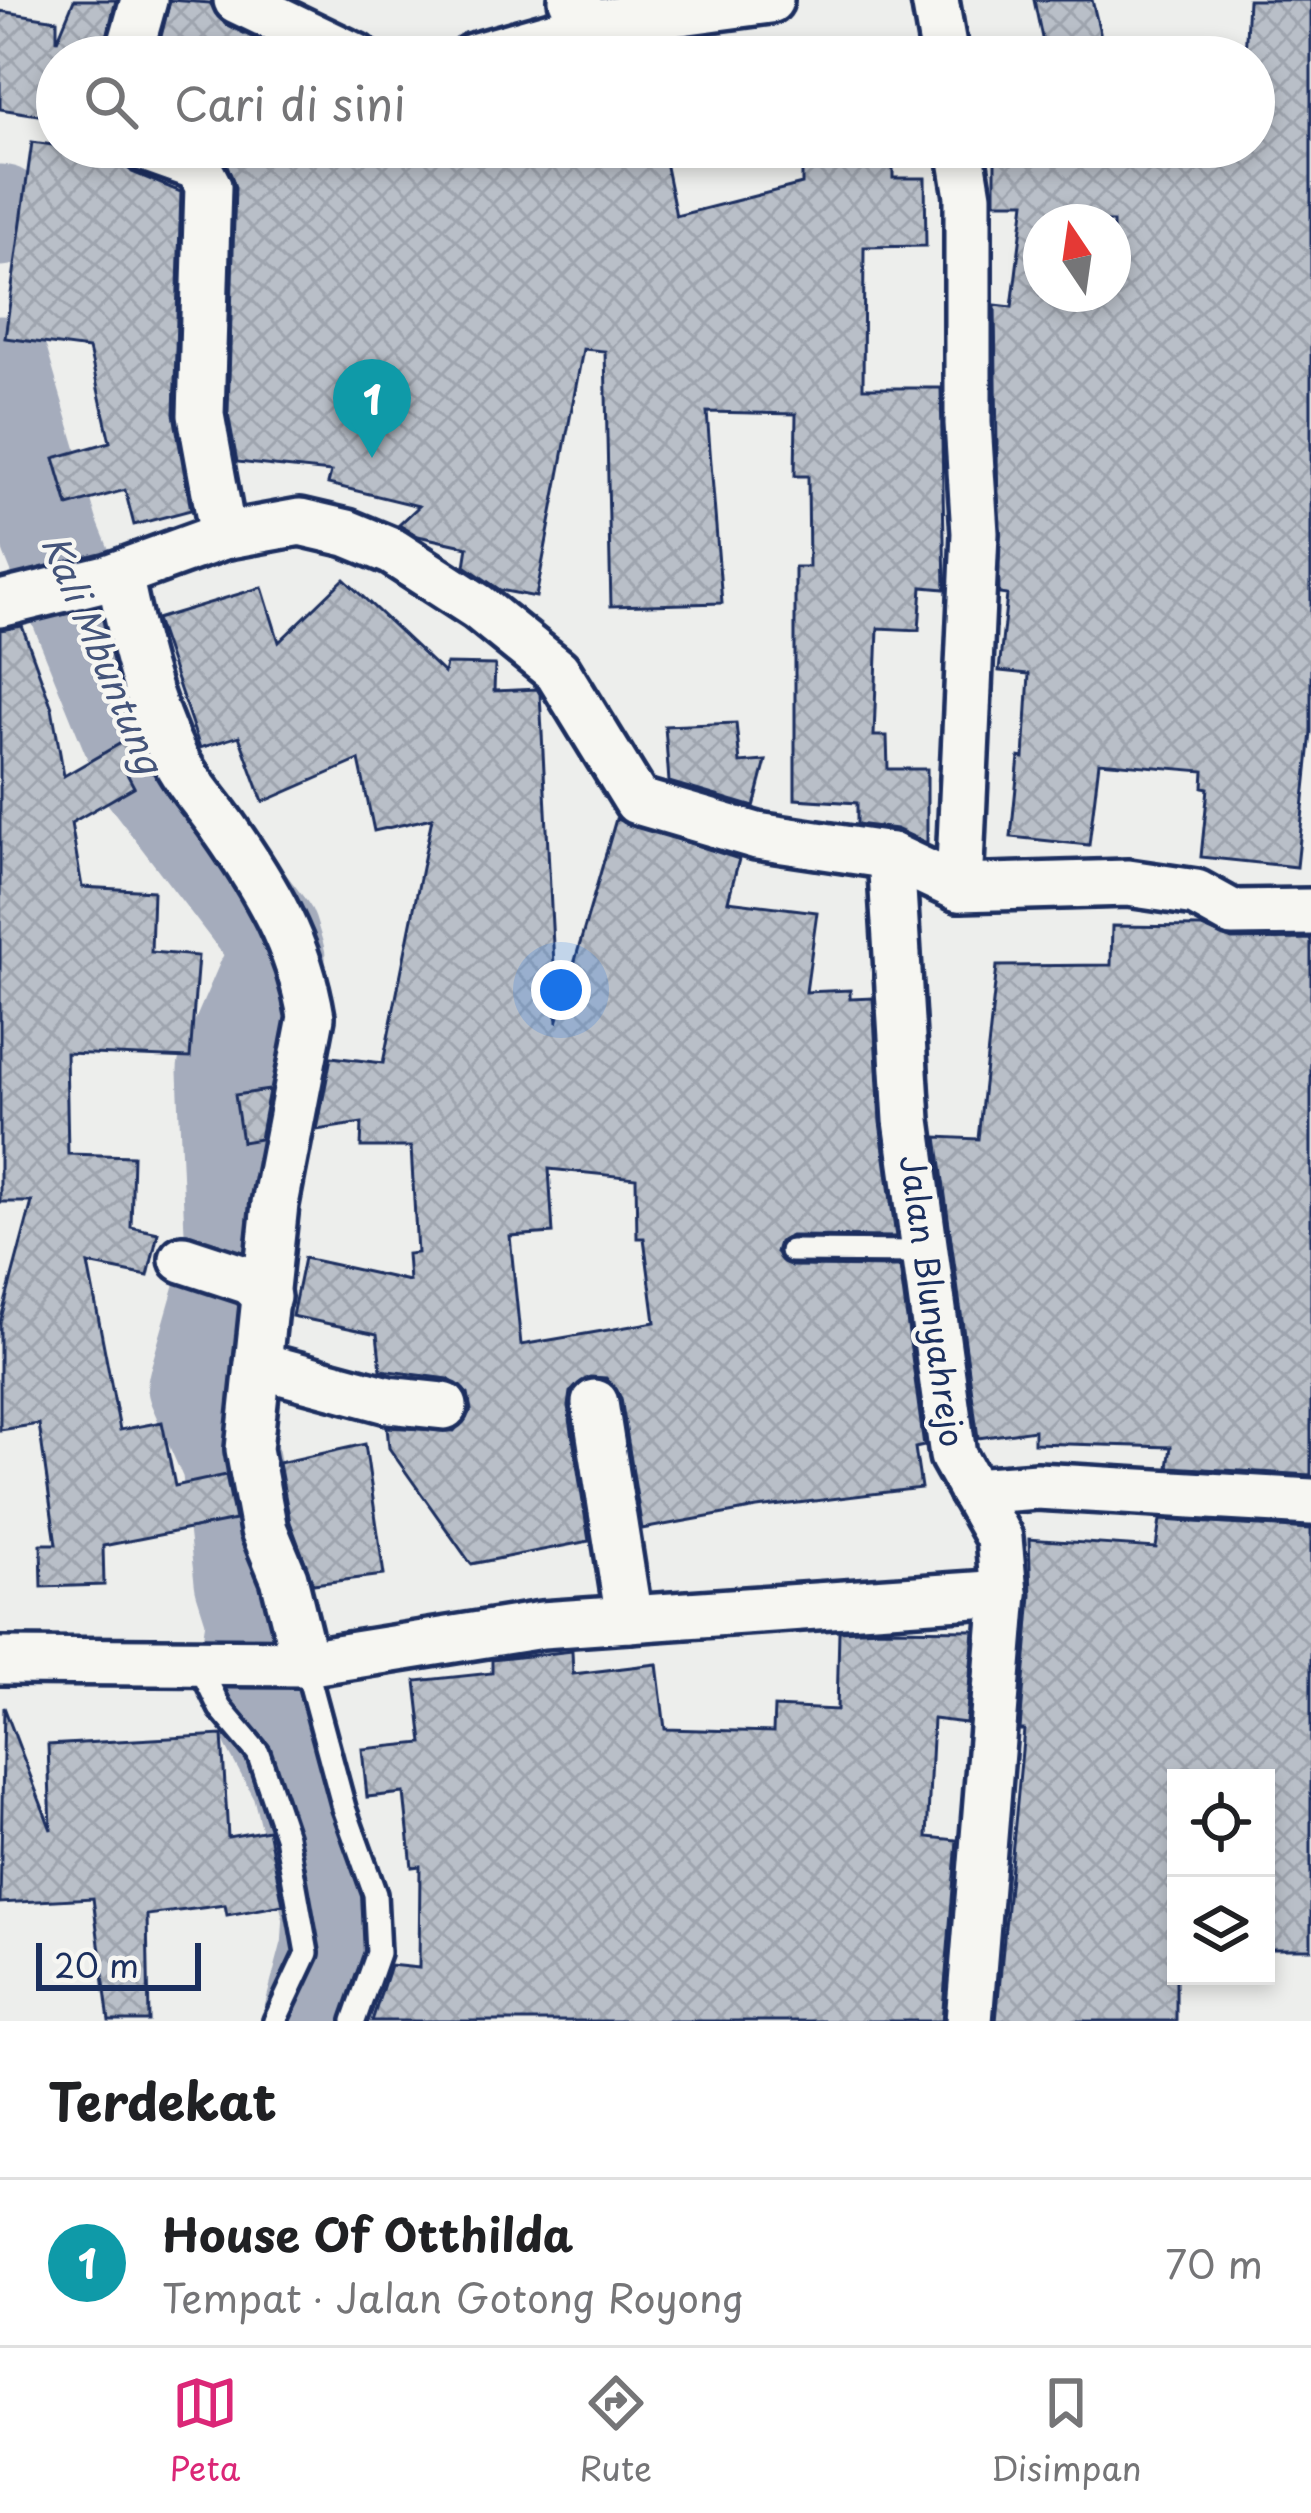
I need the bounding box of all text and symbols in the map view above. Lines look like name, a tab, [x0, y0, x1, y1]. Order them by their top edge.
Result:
search box	[36, 36, 1275, 168]
text: Cari di sini	[174, 68, 406, 136]
icon: search	[78, 69, 144, 135]
north arrow	[1023, 204, 1131, 312]
pin: 1	[333, 359, 411, 458]
water label: Kali Mbuntung	[29, 526, 179, 783]
your location	[531, 960, 591, 1020]
street label: Jalan Blunyahrejo	[889, 1152, 979, 1450]
map controls	[1167, 1769, 1275, 1985]
button: locate	[1167, 1769, 1275, 1877]
button: layers	[1167, 1877, 1275, 1985]
scale bar	[36, 1937, 201, 1990]
text: 20 m	[54, 1939, 139, 1989]
text: Terdekat	[48, 2061, 277, 2138]
text: House Of Otthilda	[162, 2199, 573, 2267]
text: 1	[78, 2233, 96, 2292]
text: 70 m	[1165, 2233, 1263, 2292]
text: Tempat · Jalan Gotong Royong	[162, 2267, 744, 2326]
tab: Peta	[169, 2370, 240, 2492]
tab: Rute	[579, 2370, 652, 2492]
tab: Disimpan	[991, 2370, 1142, 2492]

